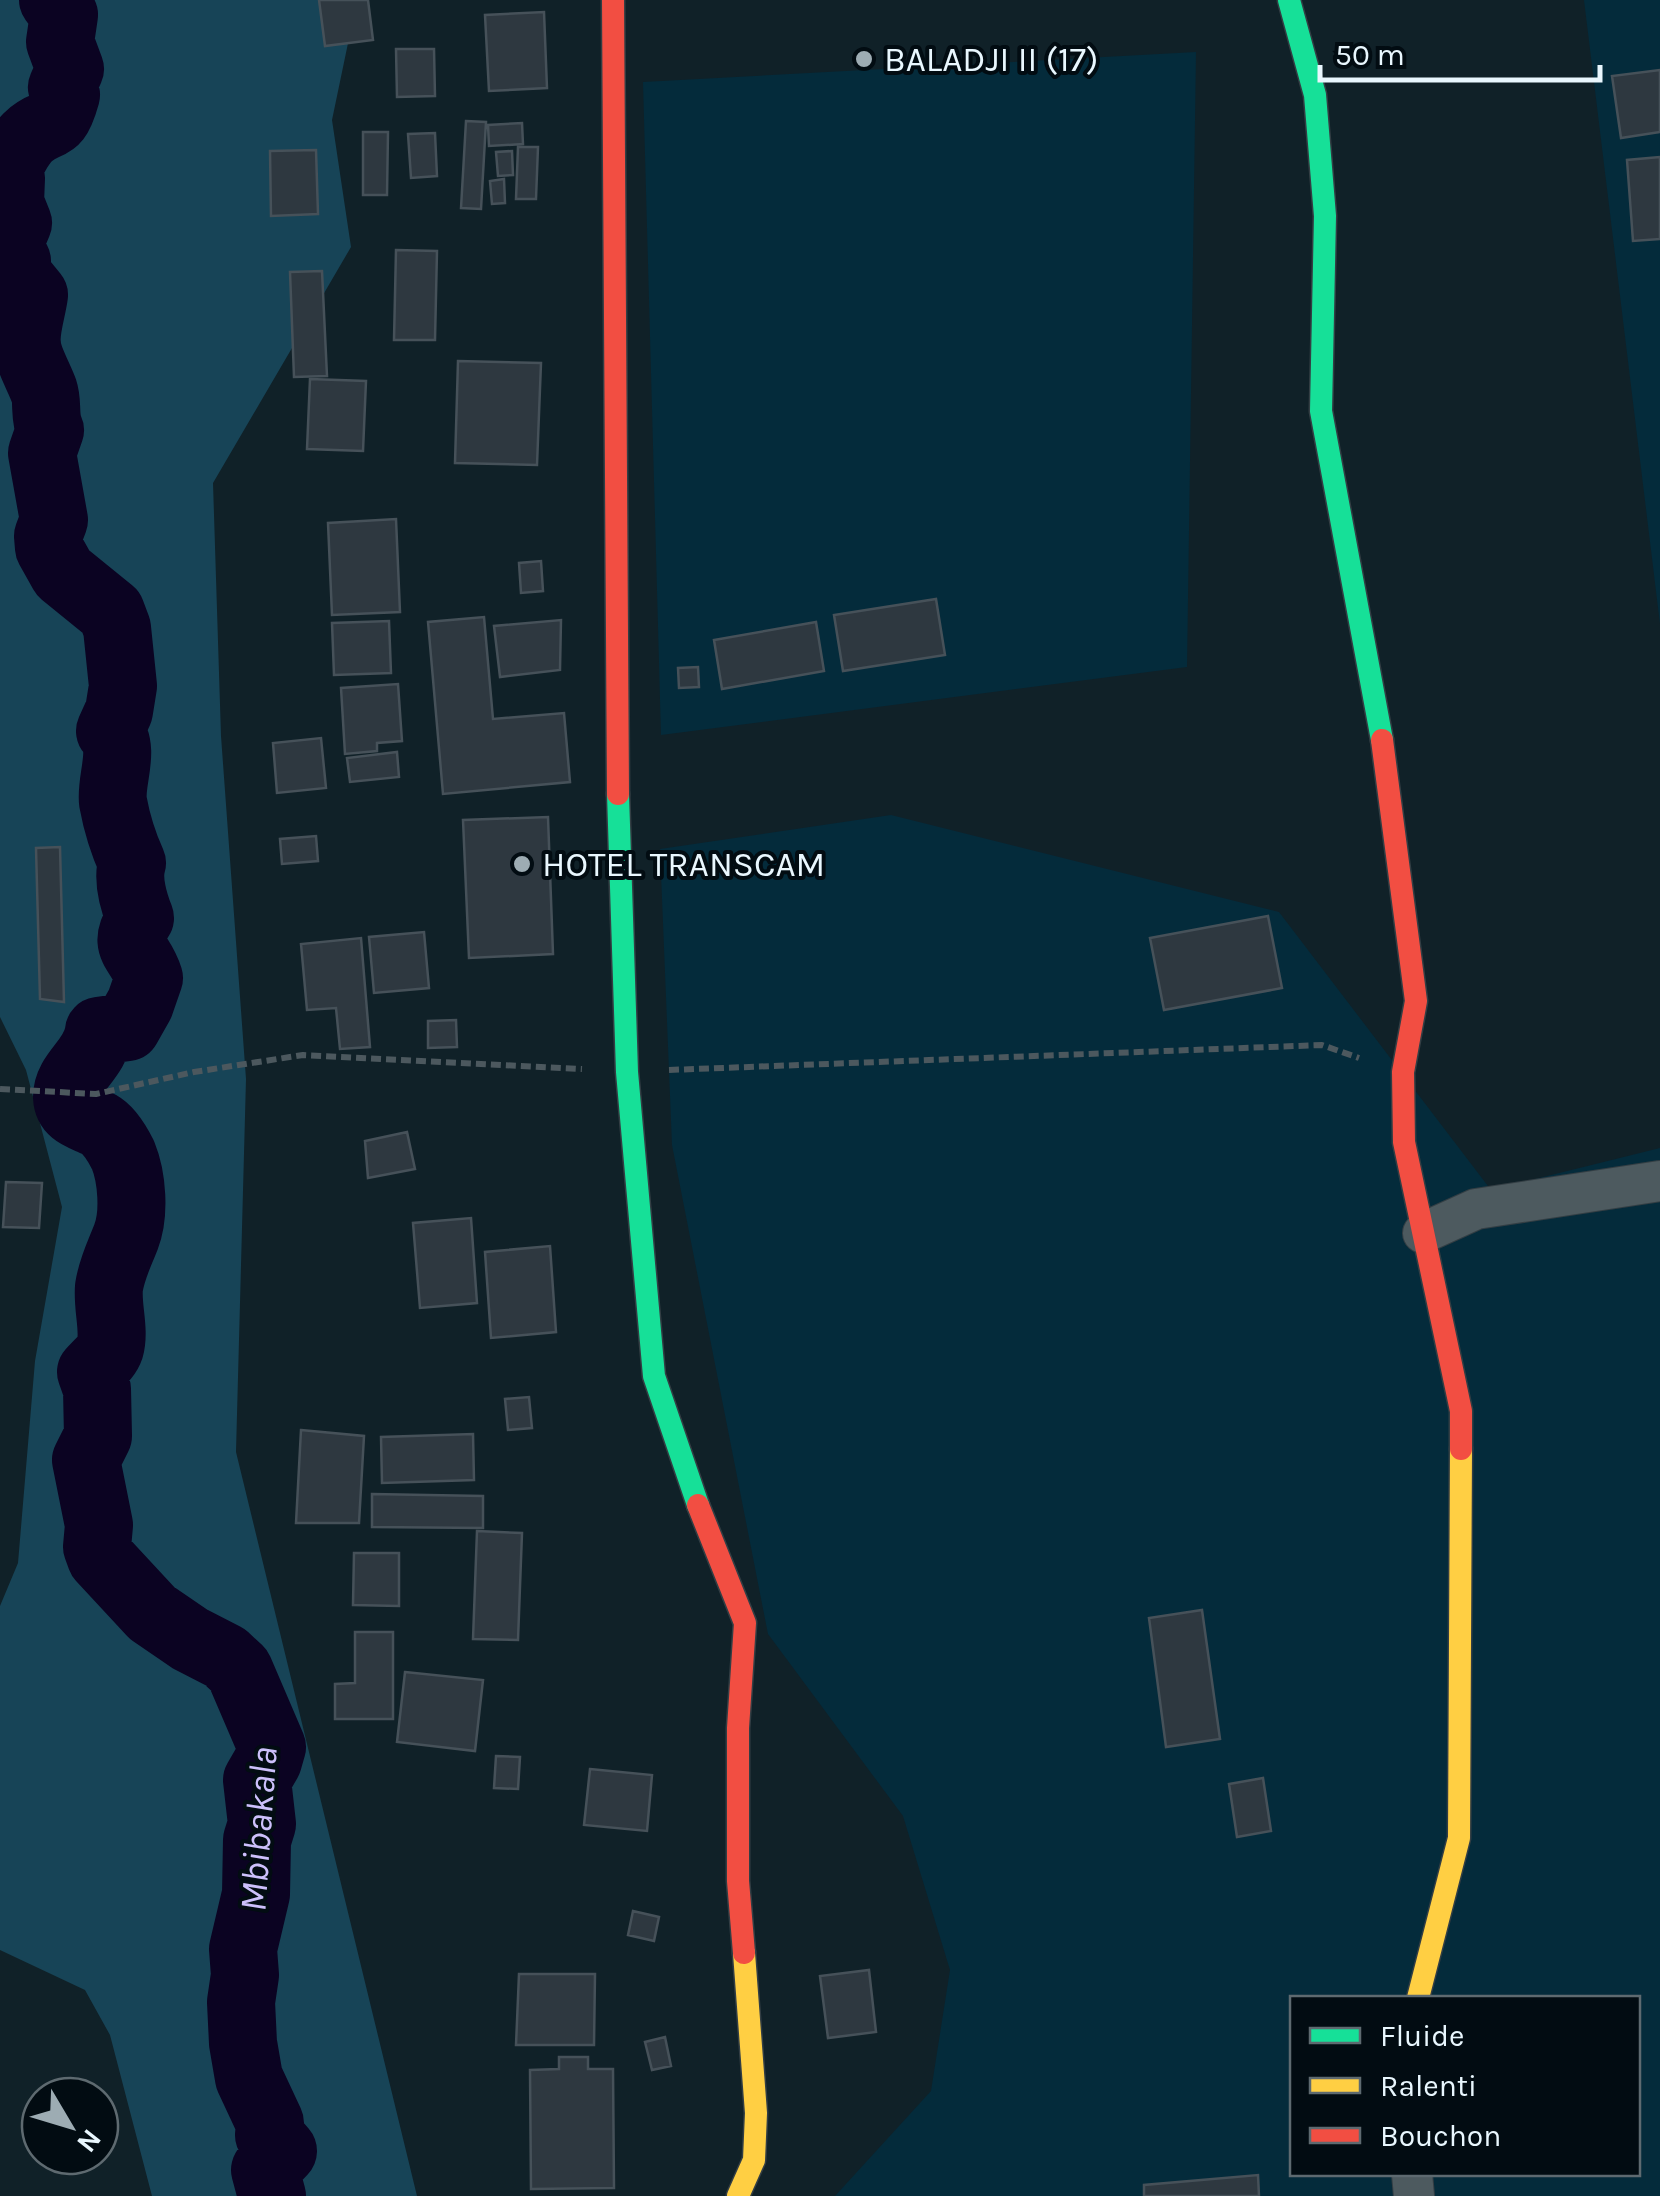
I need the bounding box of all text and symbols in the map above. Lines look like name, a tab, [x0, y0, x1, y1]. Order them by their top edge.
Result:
scale bar	[1320, 20, 1600, 82]
text: 50 m	[1335, 37, 1405, 73]
place label: BALADJI II (17)	[884, 39, 1098, 80]
marker: BALADJI II (17)	[853, 48, 875, 70]
place label: HOTEL TRANSCAM	[542, 844, 825, 885]
marker: HOTEL TRANSCAM	[511, 853, 533, 875]
water label: Mbibakala	[230, 1745, 287, 1913]
legend	[1290, 1996, 1640, 2176]
text: Fluide	[1380, 2018, 1464, 2054]
text: Ralenti	[1380, 2068, 1477, 2104]
north arrow	[20, 2076, 120, 2176]
text: Bouchon	[1380, 2118, 1501, 2154]
text: N	[70, 2123, 108, 2159]

